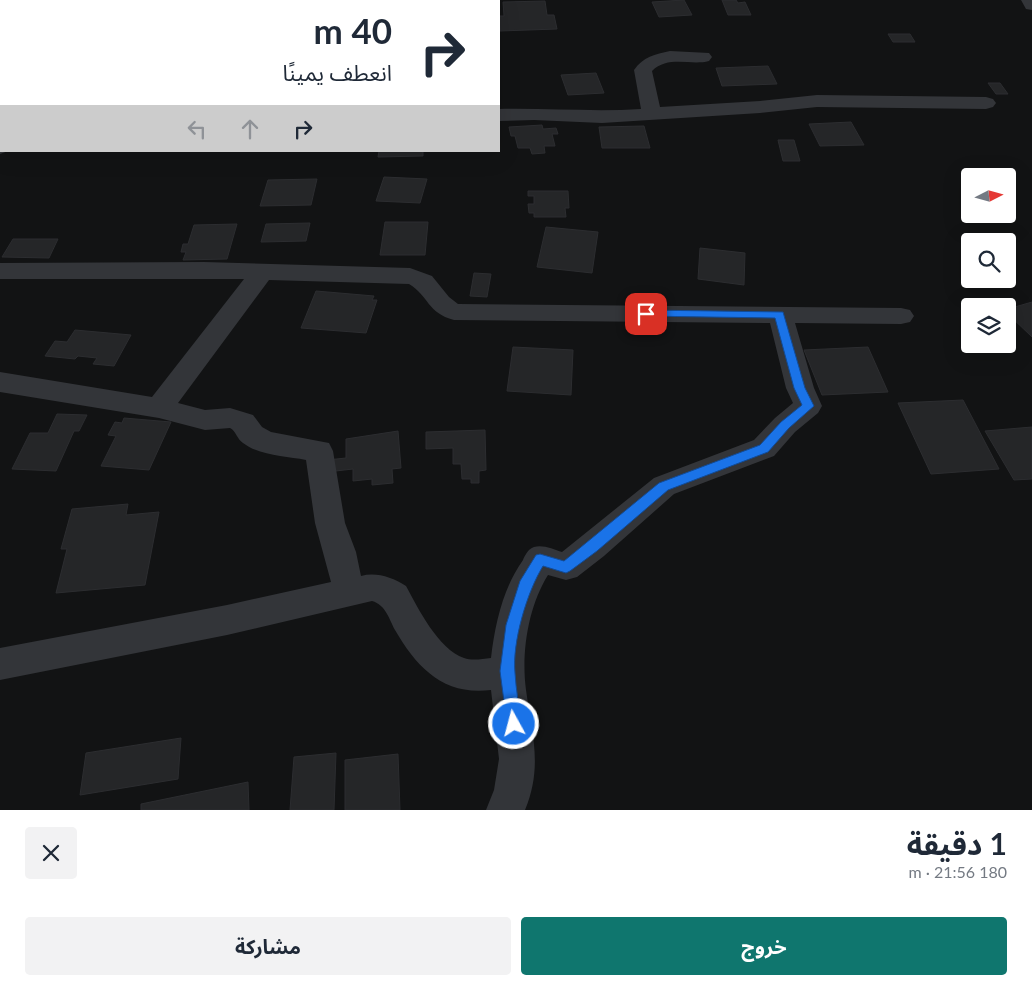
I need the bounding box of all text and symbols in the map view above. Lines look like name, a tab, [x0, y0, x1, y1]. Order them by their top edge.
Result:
text: 40 m	[314, 9, 392, 51]
icon: right	[410, 20, 475, 85]
text: انعطف يمينًا	[283, 59, 392, 86]
icon: left	[183, 115, 211, 143]
icon: ahead	[236, 115, 264, 143]
icon: right	[289, 115, 317, 143]
north arrow	[961, 168, 1016, 222]
map controls	[961, 168, 1016, 353]
button: search	[961, 233, 1016, 288]
pin	[625, 293, 667, 335]
button: layers	[961, 298, 1016, 353]
icon: arrive	[632, 300, 660, 328]
position arrow	[487, 697, 539, 749]
text: 1 دقيقة	[907, 825, 1007, 861]
button: close	[25, 827, 77, 879]
text: 180 m · 21:56	[908, 862, 1007, 881]
button: مشاركة	[25, 917, 511, 975]
button: خروج	[521, 917, 1007, 975]

